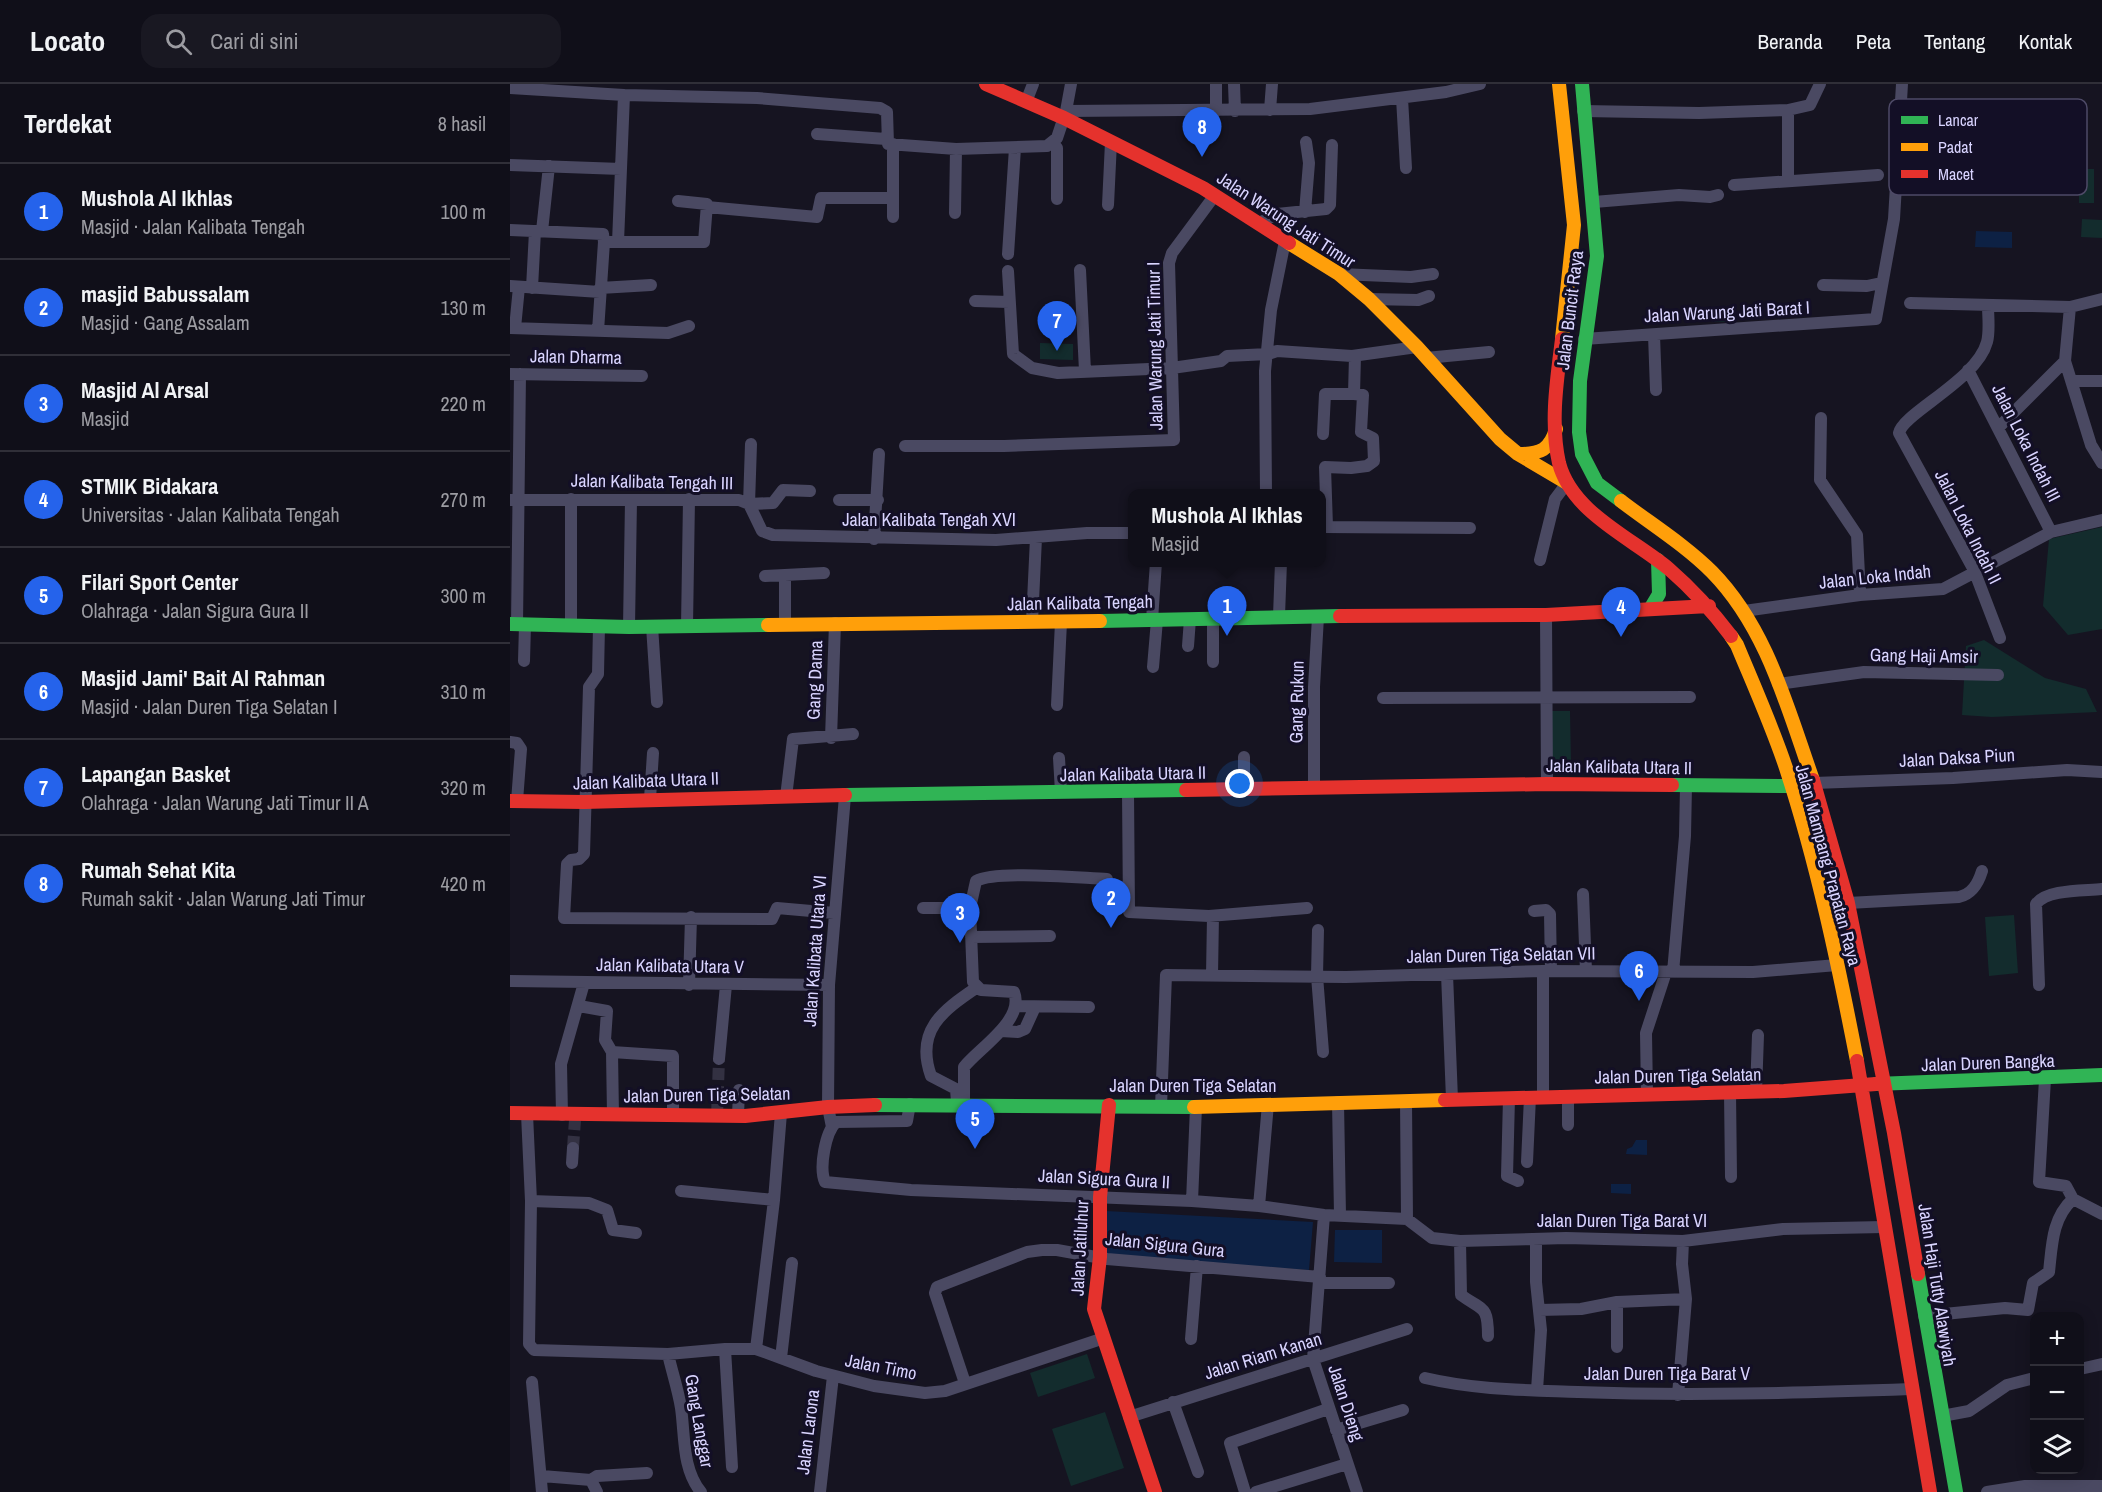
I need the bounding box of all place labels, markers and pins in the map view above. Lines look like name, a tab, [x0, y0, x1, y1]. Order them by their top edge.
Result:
pin: 8	[1182, 107, 1222, 157]
pin: 7	[1038, 302, 1076, 351]
pin: 1	[1208, 586, 1246, 636]
pin: 4	[1602, 588, 1640, 637]
pin: 2	[1092, 878, 1130, 928]
pin: 3	[940, 894, 980, 943]
pin: 6	[1620, 952, 1658, 1001]
pin: 5	[956, 1100, 994, 1149]

